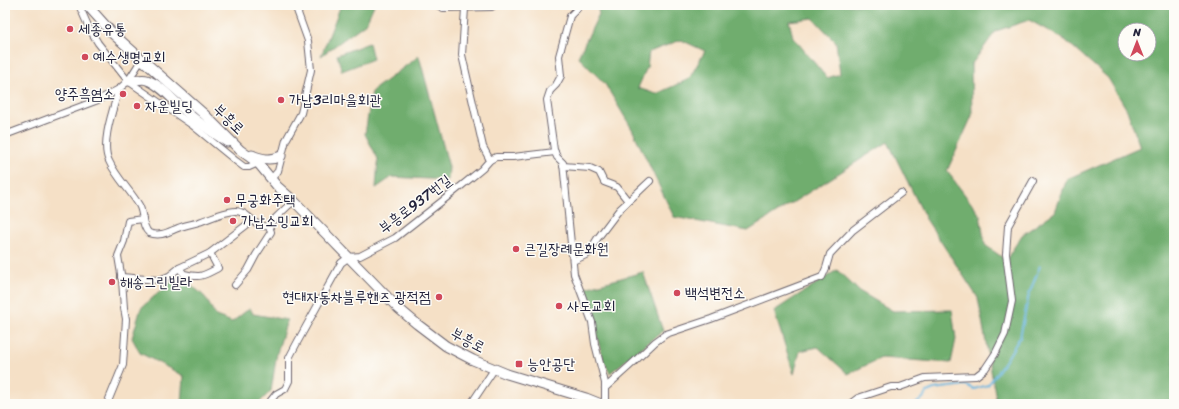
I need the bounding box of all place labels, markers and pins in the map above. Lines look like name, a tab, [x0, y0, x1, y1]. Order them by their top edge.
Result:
place label: 세종유통	[78, 16, 126, 42]
marker: 세종유통	[65, 24, 75, 34]
place label: 예수생명교회	[93, 44, 165, 70]
marker: 예수생명교회	[80, 52, 90, 62]
place label: 양주흑염소	[55, 81, 115, 107]
place label: 가납3리마을회관	[289, 87, 382, 113]
marker: 양주흑염소	[118, 89, 128, 99]
place label: 자운빌딩	[145, 93, 193, 119]
marker: 가납3리마을회관	[276, 95, 286, 105]
marker: 자운빌딩	[132, 101, 142, 111]
place label: 무궁화주택	[235, 187, 295, 213]
marker: 무궁화주택	[222, 195, 232, 205]
place label: 가납소밍교회	[241, 208, 313, 234]
marker: 가납소밍교회	[228, 216, 238, 226]
place label: 큰길장례문화원	[524, 236, 609, 262]
marker: 큰길장례문화원	[511, 244, 521, 254]
place label: 해송그린빌라	[120, 269, 192, 295]
marker: 해송그린빌라	[107, 277, 117, 287]
place label: 백석변전소	[685, 280, 745, 306]
place label: 현대자동차블루핸즈 광적점	[282, 284, 431, 310]
marker: 백석변전소	[672, 288, 682, 298]
marker: 현대자동차블루핸즈 광적점	[434, 292, 444, 302]
place label: 사도교회	[567, 293, 615, 319]
marker: 사도교회	[554, 301, 564, 311]
place label: 능안공단	[527, 351, 575, 377]
marker: 능안공단	[514, 359, 524, 369]

